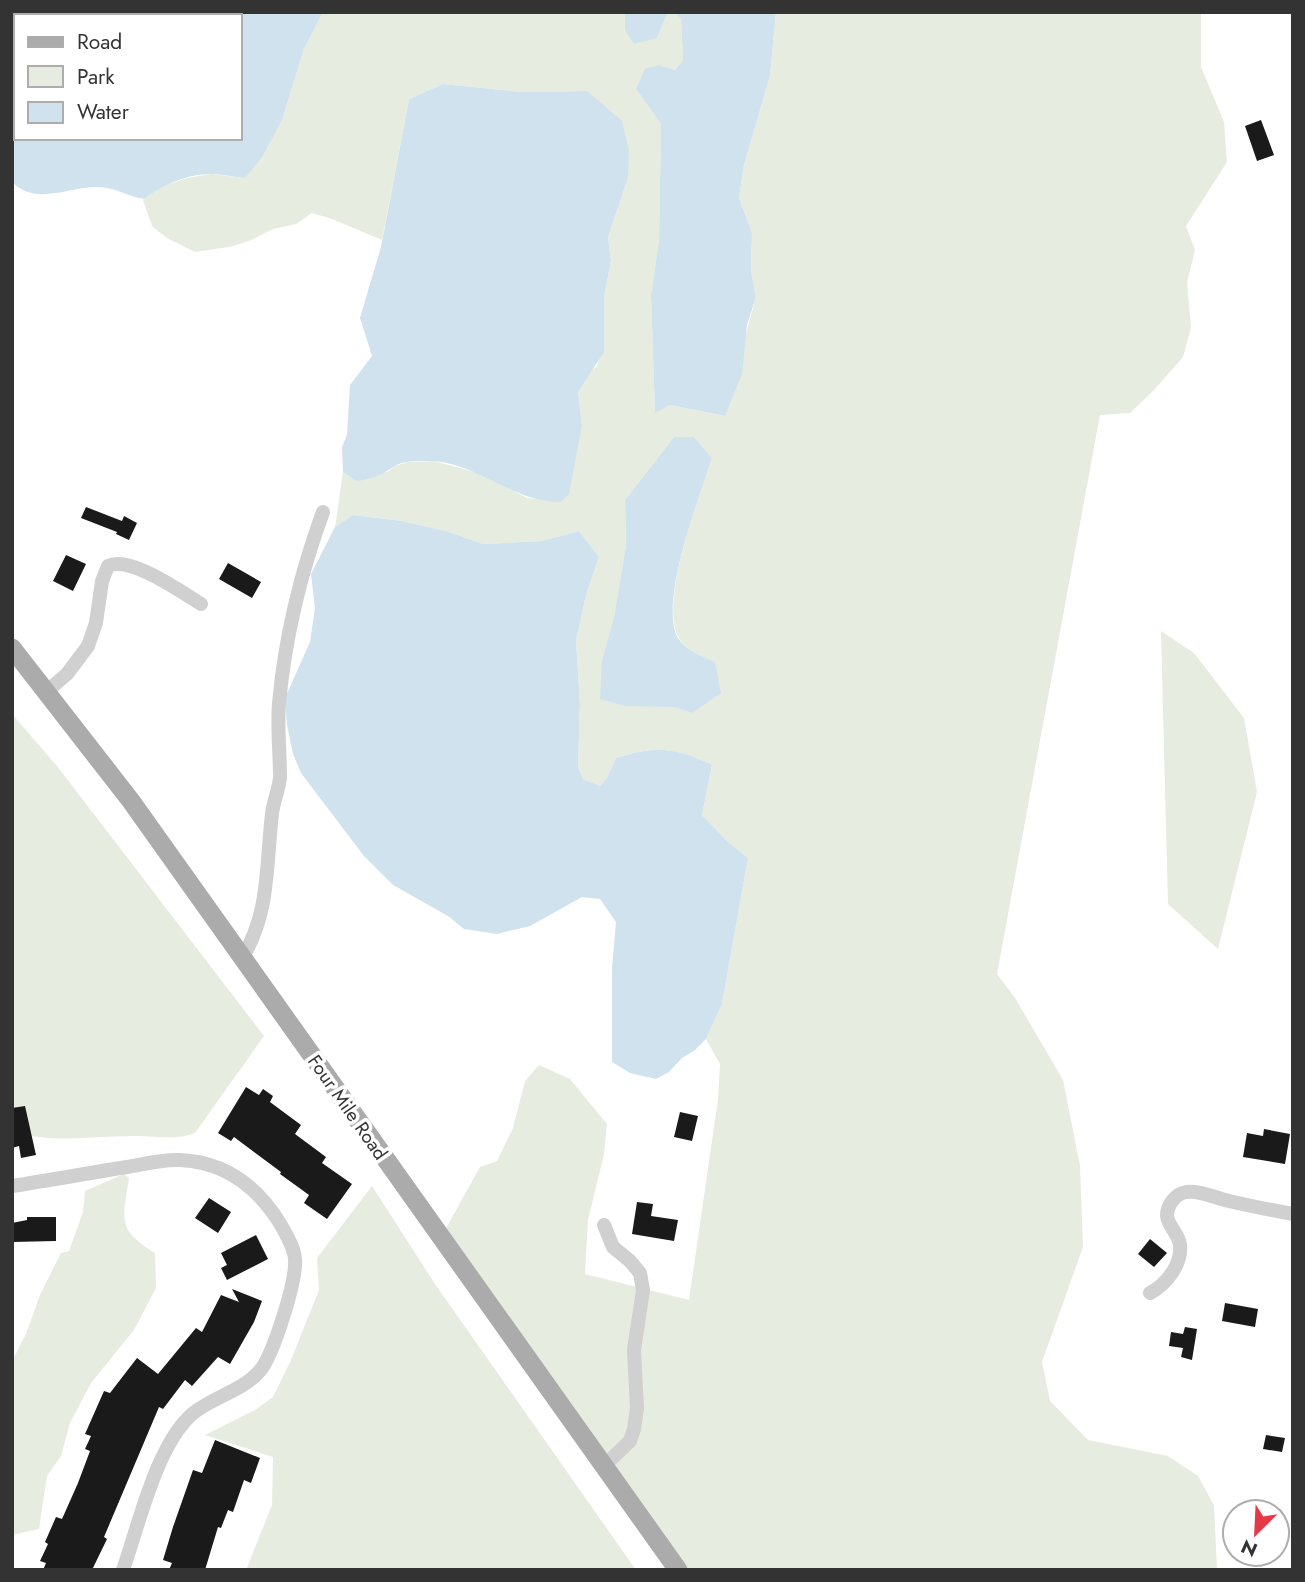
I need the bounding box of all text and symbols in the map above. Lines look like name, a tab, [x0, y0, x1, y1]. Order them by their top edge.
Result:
legend	[14, 14, 242, 140]
text: Road	[77, 27, 122, 57]
text: Park	[77, 62, 115, 92]
text: Water	[77, 97, 130, 127]
street label: Four Mile Road	[301, 1049, 394, 1165]
north arrow	[1221, 1498, 1291, 1568]
text: N	[1237, 1533, 1262, 1563]

